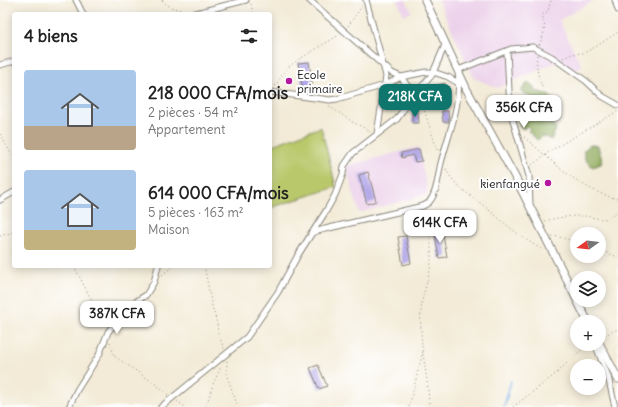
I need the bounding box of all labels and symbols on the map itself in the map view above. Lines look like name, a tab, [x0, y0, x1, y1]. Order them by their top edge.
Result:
place label: Ecole primaire	[297, 67, 343, 96]
marker: Ecole primaire	[284, 76, 294, 86]
pin: 218K CFA	[374, 84, 456, 118]
pin: 356K CFA	[483, 95, 565, 129]
place label: kienfangué	[480, 176, 540, 191]
marker: kienfangué	[543, 178, 553, 188]
pin: 614K CFA	[399, 210, 481, 244]
north arrow	[570, 227, 606, 263]
pin: 387K CFA	[76, 301, 158, 335]

